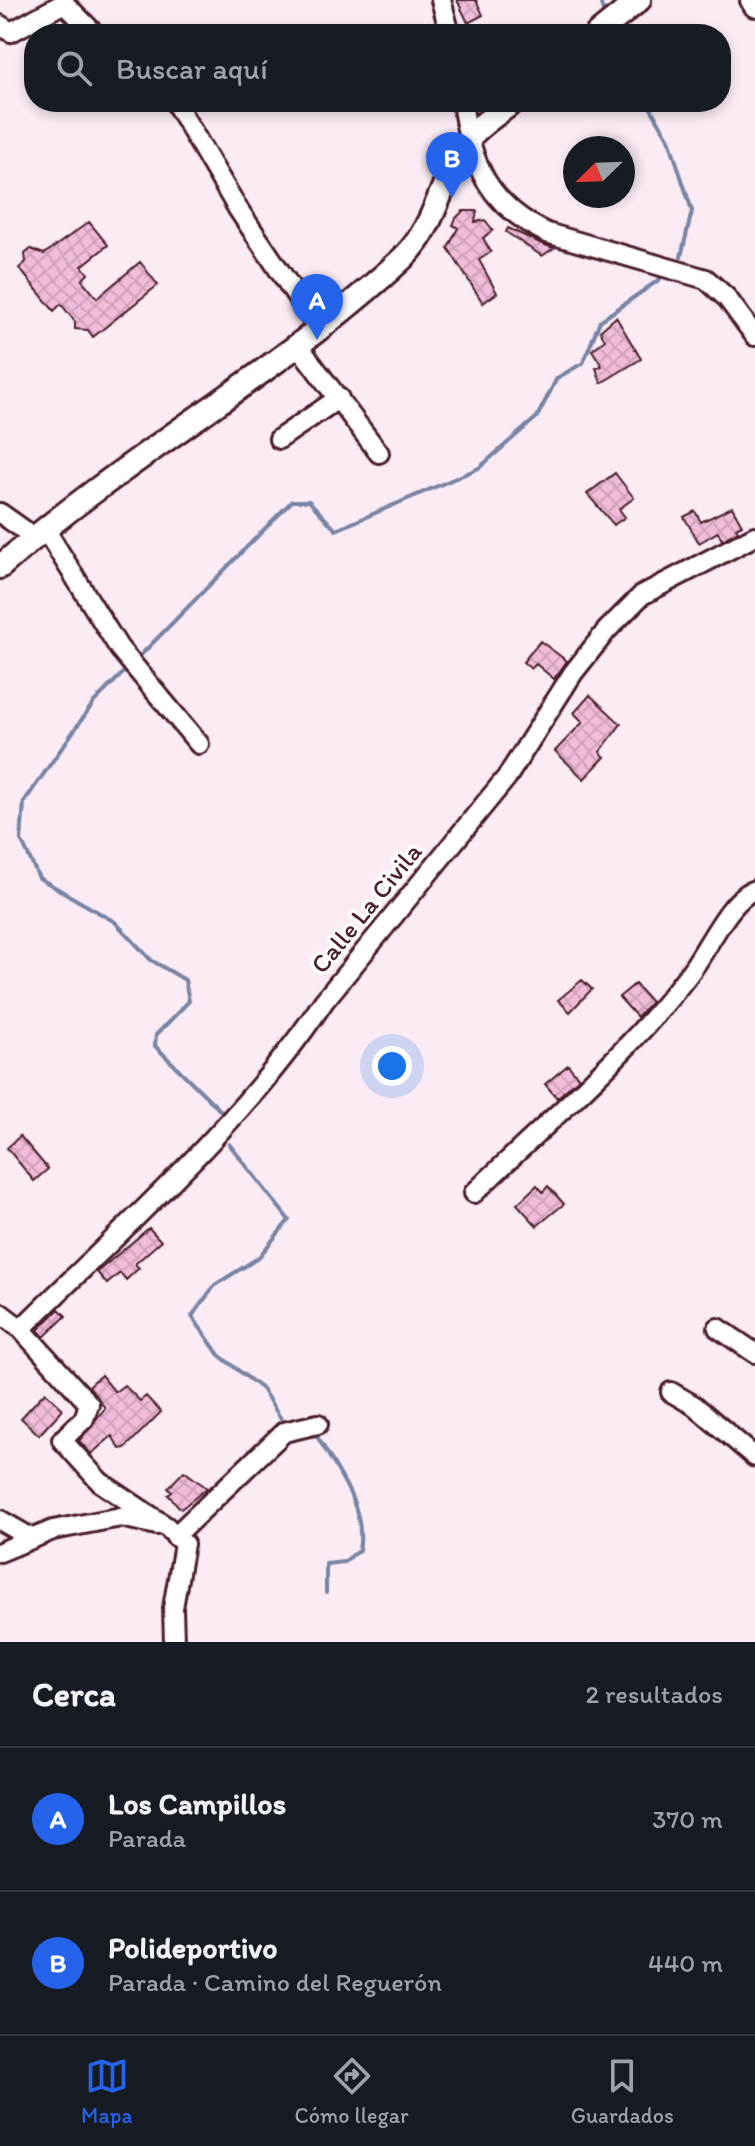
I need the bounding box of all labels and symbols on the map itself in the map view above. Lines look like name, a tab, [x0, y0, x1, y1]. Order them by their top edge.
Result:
pin: B	[426, 132, 478, 198]
north arrow	[563, 136, 635, 208]
pin: A	[291, 274, 343, 340]
street label: Calle La Civila	[304, 836, 429, 980]
your location	[372, 1046, 412, 1086]

